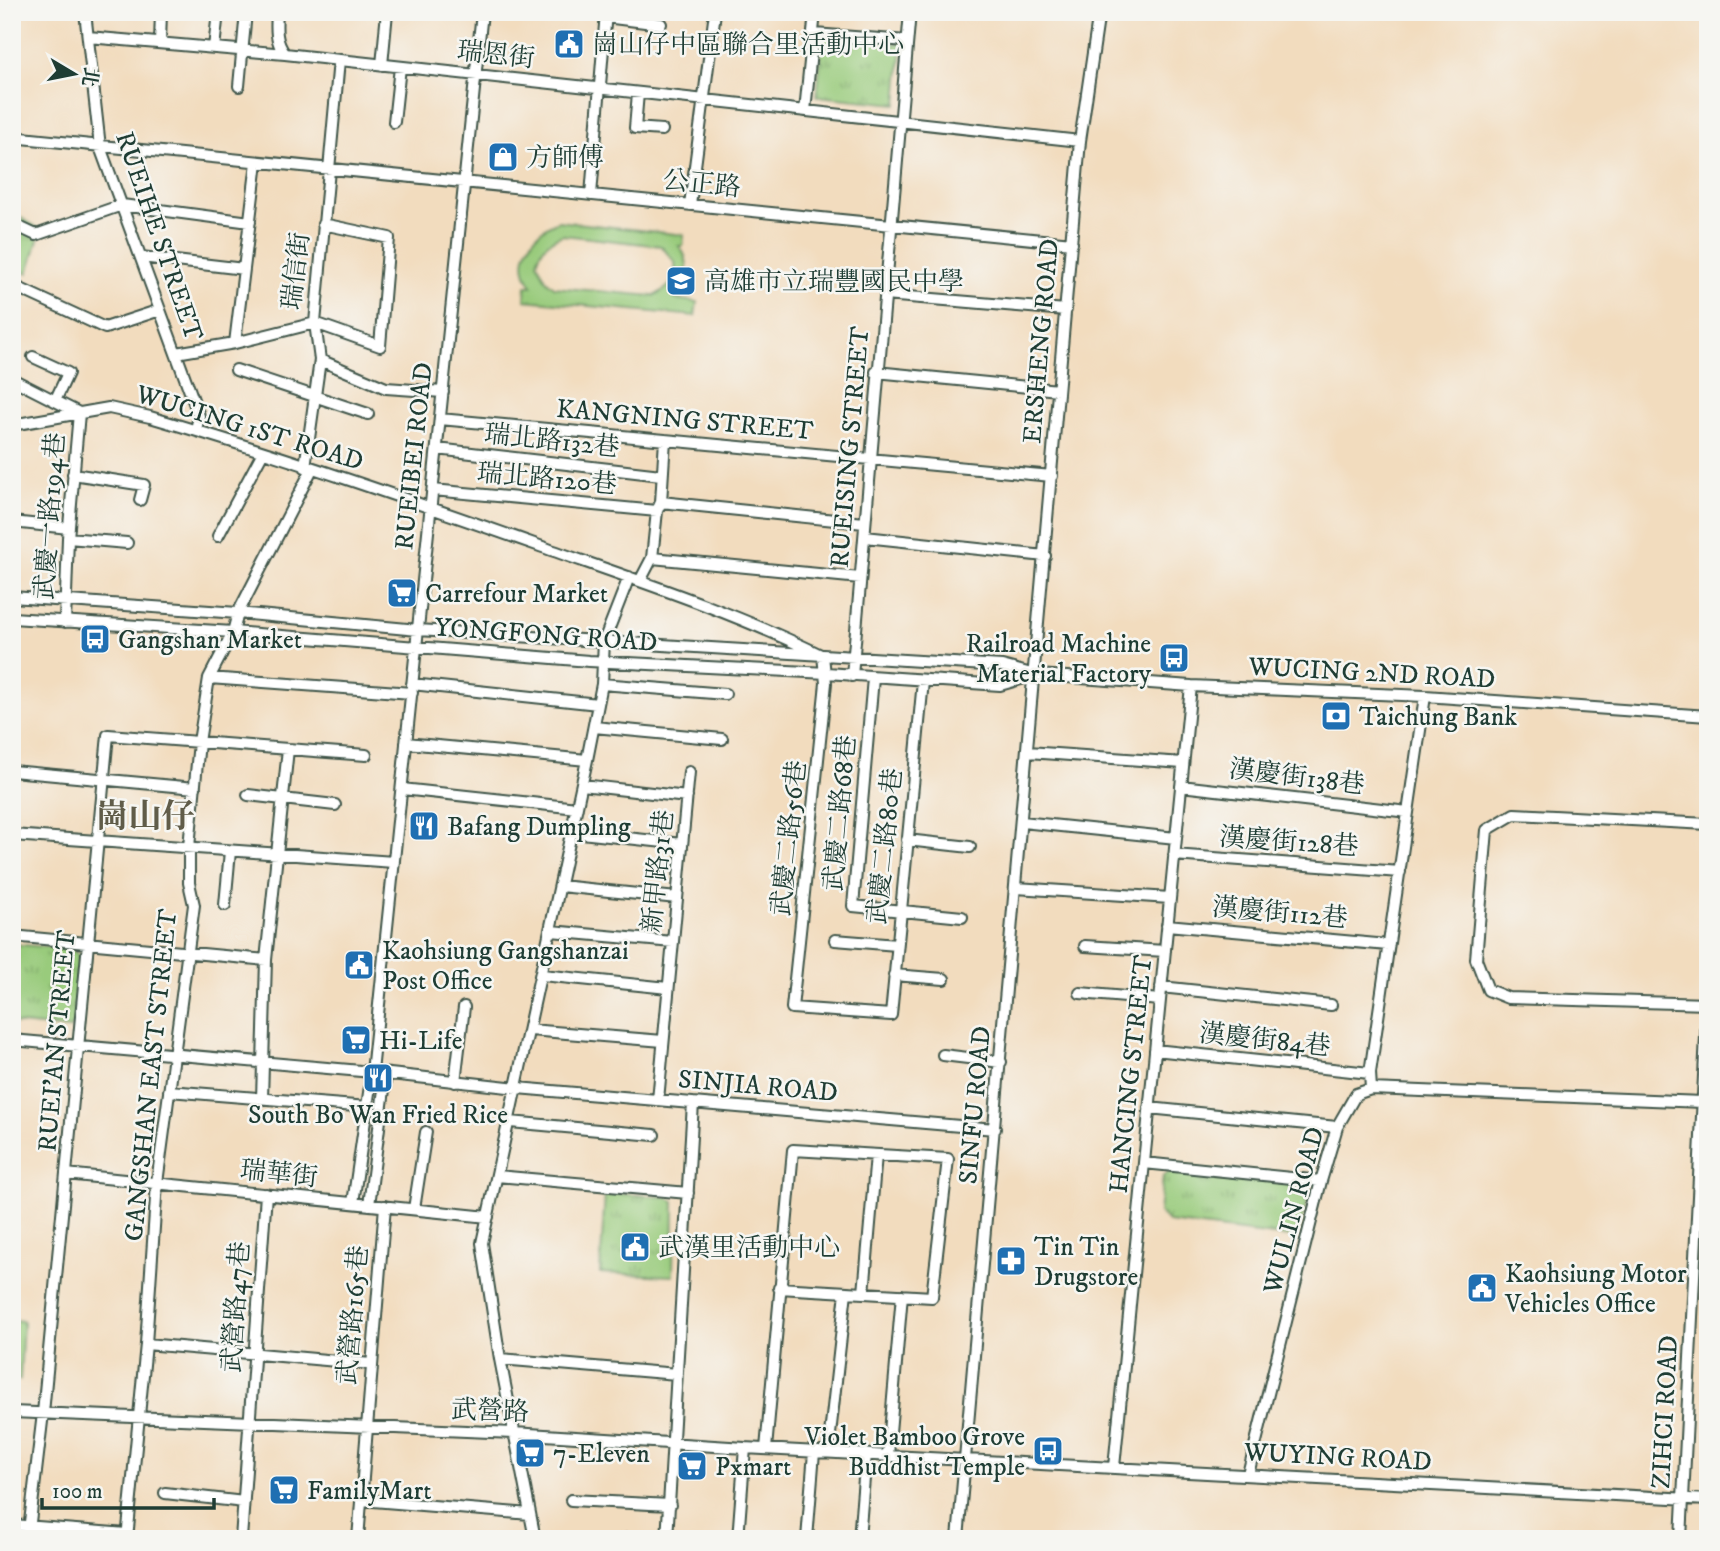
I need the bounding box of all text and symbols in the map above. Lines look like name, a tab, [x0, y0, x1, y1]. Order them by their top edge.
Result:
public building icon: 崗山仔中區聯合里活動中心	[552, 27, 586, 61]
place label: 崗山仔中區聯合里活動中心	[592, 29, 904, 62]
street label: 瑞恩街	[455, 35, 536, 76]
north arrow	[38, 38, 108, 108]
text: 北	[76, 65, 102, 88]
street label: RUEIHE STREET	[107, 128, 210, 346]
shop icon: 方師傅	[486, 140, 520, 174]
place label: 方師傅	[526, 142, 604, 175]
street label: 公正路	[661, 164, 742, 205]
street label: 瑞信街	[275, 230, 318, 312]
street label: ERSHENG ROAD	[1016, 237, 1067, 445]
school or university icon: 高雄市立瑞豐國民中學	[664, 264, 698, 298]
place label: 高雄市立瑞豐國民中學	[704, 266, 964, 299]
street label: RUEISING STREET	[823, 325, 878, 569]
street label: RUEIBEI ROAD	[388, 361, 441, 552]
street label: WUCING 1ST ROAD	[131, 378, 367, 479]
street label: KANGNING STREET	[555, 393, 815, 448]
street label: 瑞北路132巷	[482, 418, 621, 465]
street label: 武慶一路194巷	[28, 431, 73, 601]
street label: 瑞北路120巷	[476, 457, 618, 502]
supermarket icon: Carrefour Market	[385, 576, 419, 610]
place label: Carrefour Market	[425, 578, 608, 611]
street label: YONGFONG ROAD	[433, 611, 658, 660]
bus stop icon: Gangshan Market	[78, 622, 112, 656]
place label: Gangshan Market	[118, 624, 302, 657]
place label: Railroad Machine Material Factory	[966, 628, 1152, 691]
bus stop icon: Railroad Machine Material Factory	[1157, 641, 1191, 675]
street label: WUCING 2ND ROAD	[1247, 651, 1496, 696]
bank icon: Taichung Bank	[1319, 699, 1353, 733]
place label: Taichung Bank	[1359, 701, 1517, 734]
street label: 武慶二路68巷	[817, 734, 864, 893]
street label: 漢慶街138巷	[1227, 753, 1366, 802]
street label: 武慶二路56巷	[765, 759, 814, 918]
street label: 武慶二路80巷	[861, 766, 910, 926]
district label: 崗山仔	[96, 797, 195, 838]
street label: 新甲路31巷	[636, 808, 681, 934]
restaurant icon: Bafang Dumpling	[407, 809, 441, 843]
place label: Bafang Dumpling	[447, 811, 631, 844]
street label: 漢慶街128巷	[1218, 821, 1360, 864]
street label: 漢慶街112巷	[1211, 891, 1349, 936]
street label: GANGSHAN EAST STREET	[118, 907, 185, 1243]
street label: RUEI'AN STREET	[31, 929, 84, 1153]
place label: Kaohsiung Gangshanzai Post Office	[382, 935, 629, 998]
public building icon: Kaohsiung Gangshanzai Post Office	[342, 948, 376, 982]
street label: HANCING STREET	[1103, 953, 1160, 1195]
street label: 漢慶街84巷	[1197, 1017, 1332, 1064]
supermarket icon: Hi-Life	[339, 1023, 373, 1057]
place label: Hi-Life	[379, 1025, 462, 1058]
street label: SINFU ROAD	[952, 1025, 999, 1186]
restaurant icon: South Bo Wan Fried Rice	[361, 1061, 395, 1095]
street label: SINJIA ROAD	[677, 1063, 839, 1110]
place label: South Bo Wan Fried Rice	[248, 1099, 508, 1132]
street label: WULIN ROAD	[1256, 1123, 1333, 1298]
street label: 瑞華街	[238, 1154, 319, 1195]
public building icon: 武漢里活動中心	[618, 1230, 652, 1264]
place label: Tin Tin Drugstore	[1034, 1231, 1138, 1294]
place label: 武漢里活動中心	[658, 1232, 840, 1265]
street label: 武營路47巷	[215, 1240, 258, 1374]
street label: 武營路165巷	[331, 1244, 376, 1386]
pharmacy icon: Tin Tin Drugstore	[994, 1244, 1028, 1278]
place label: Kaohsiung Motor Vehicles Office	[1504, 1258, 1687, 1321]
public building icon: Kaohsiung Motor Vehicles Office	[1465, 1271, 1499, 1305]
street label: ZIHCI ROAD	[1645, 1334, 1686, 1490]
street label: 武營路	[450, 1394, 530, 1429]
place label: Violet Bamboo Grove Buddhist Temple	[803, 1421, 1025, 1484]
bus stop icon: Violet Bamboo Grove Buddhist Temple	[1031, 1434, 1065, 1468]
supermarket icon: 7-Eleven	[513, 1436, 547, 1470]
street label: WUYING ROAD	[1242, 1436, 1432, 1479]
place label: 7-Eleven	[553, 1438, 650, 1471]
supermarket icon: Pxmart	[675, 1449, 709, 1483]
place label: Pxmart	[715, 1451, 791, 1484]
scale bar	[42, 1467, 214, 1511]
supermarket icon: FamilyMart	[267, 1473, 301, 1507]
place label: FamilyMart	[307, 1475, 432, 1508]
text: 100 m	[52, 1479, 103, 1505]

